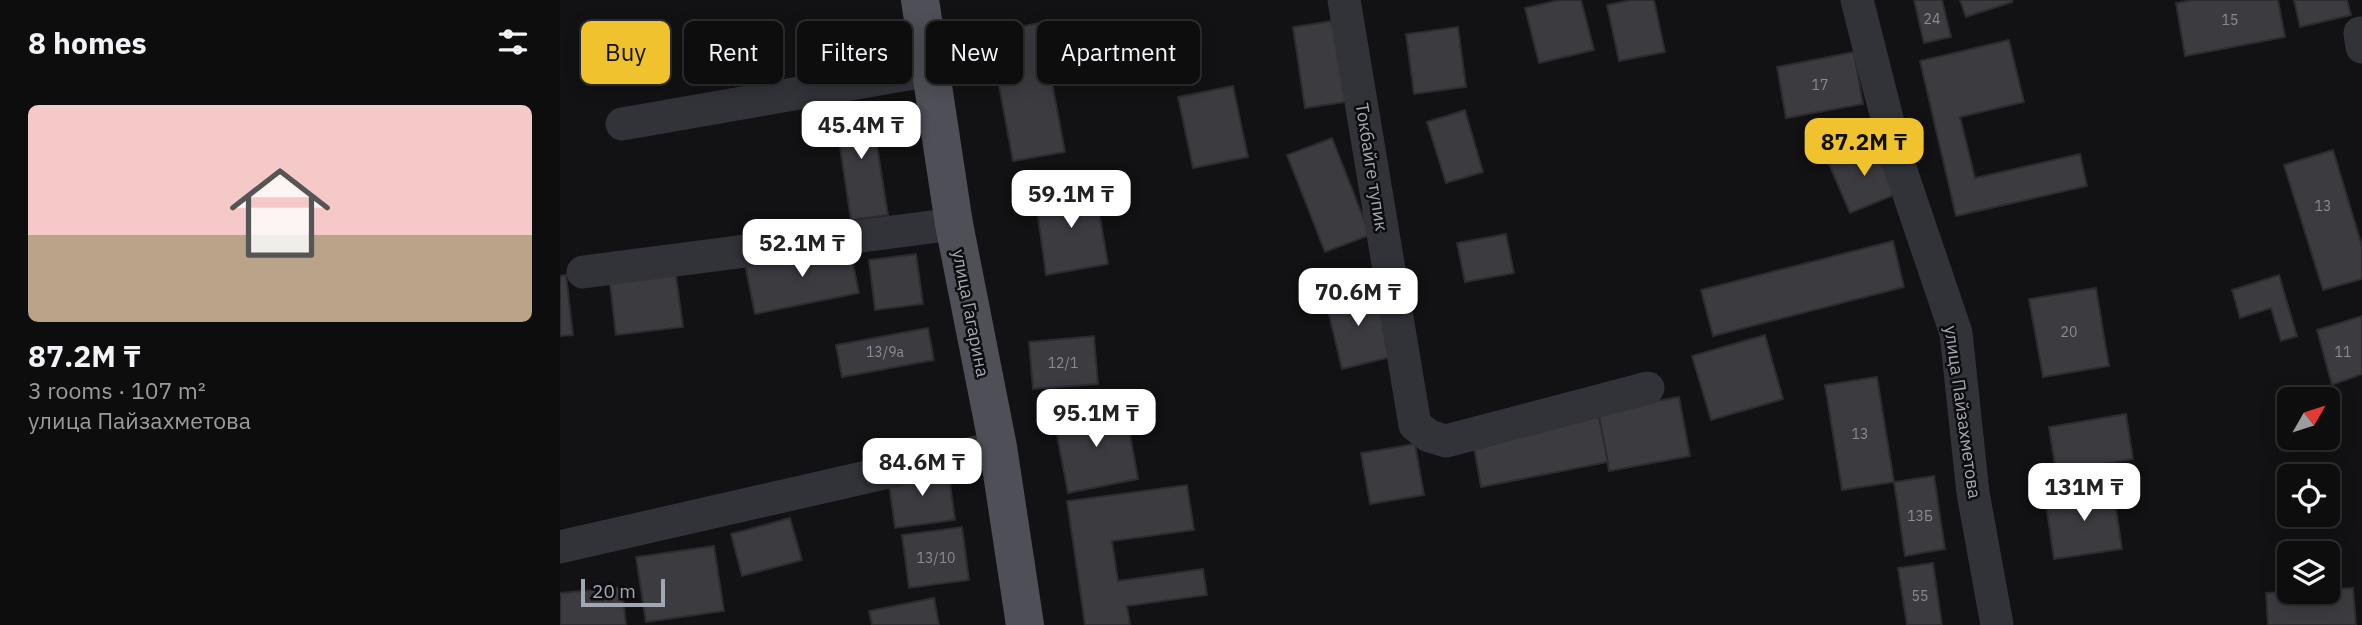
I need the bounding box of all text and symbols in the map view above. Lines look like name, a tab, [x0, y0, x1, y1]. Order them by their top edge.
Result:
house number: 24	[1924, 10, 1940, 28]
house number: 15	[2222, 11, 2238, 29]
chip: Buy	[581, 21, 670, 84]
chip: Rent	[684, 21, 783, 84]
chip: Filters	[797, 21, 912, 84]
chip: New	[926, 21, 1023, 84]
chip: Apartment	[1037, 21, 1200, 84]
text: 8 homes	[28, 23, 147, 62]
icon: filters	[494, 23, 532, 61]
house number: 17	[1812, 76, 1828, 94]
street label: Токбайге тупик	[1351, 101, 1394, 233]
pin: 45.4M ₸	[796, 102, 926, 161]
text: 45.4M ₸	[818, 109, 904, 139]
pin: 87.2M ₸	[1799, 118, 1929, 178]
text: 87.2M ₸	[1821, 126, 1907, 156]
icon: home	[217, 150, 343, 276]
pin: 59.1M ₸	[1006, 170, 1136, 230]
text: 59.1M ₸	[1028, 178, 1114, 208]
house number: 13	[2315, 197, 2331, 215]
pin: 52.1M ₸	[737, 219, 867, 279]
text: 52.1M ₸	[759, 227, 845, 257]
street label: улица Гагарина	[947, 247, 995, 379]
pin: 70.6M ₸	[1293, 268, 1423, 328]
text: 70.6M ₸	[1315, 276, 1401, 306]
house number: 20	[2061, 323, 2077, 341]
street label: улица Пайзахметова	[1939, 324, 1987, 500]
text: 87.2M ₸	[28, 336, 141, 375]
house number: 13/9а	[866, 343, 905, 361]
house number: 11	[2335, 343, 2351, 361]
house number: 12/1	[1048, 354, 1078, 372]
text: 3 rooms · 107 m²	[28, 375, 206, 405]
north arrow	[2277, 387, 2340, 450]
map controls	[2277, 387, 2340, 604]
pin: 95.1M ₸	[1031, 390, 1161, 449]
text: 95.1M ₸	[1053, 397, 1139, 427]
text: улица Пайзахметова	[28, 405, 251, 435]
house number: 13	[1852, 425, 1868, 443]
pin: 84.6M ₸	[857, 438, 987, 498]
text: 84.6M ₸	[879, 446, 965, 476]
pin: 131M ₸	[2027, 463, 2141, 523]
button: locate	[2277, 464, 2340, 527]
text: 131M ₸	[2044, 471, 2124, 501]
house number: 13Б	[1907, 507, 1933, 525]
button: layers	[2277, 541, 2340, 604]
house number: 13/10	[917, 549, 955, 567]
scale bar	[581, 576, 665, 608]
text: 20 m	[592, 579, 636, 603]
house number: 55	[1912, 587, 1928, 605]

